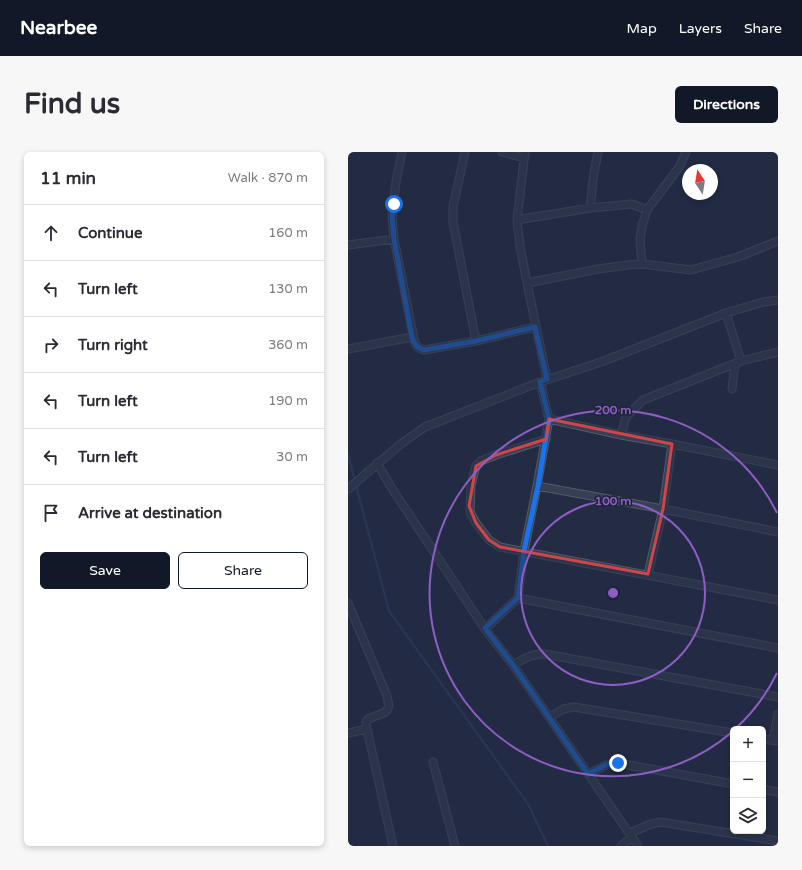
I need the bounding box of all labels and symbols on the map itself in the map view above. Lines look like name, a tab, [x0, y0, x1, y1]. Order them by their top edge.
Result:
north arrow	[682, 164, 718, 200]
route start	[385, 195, 403, 213]
text: 200 m	[595, 403, 631, 417]
text: 100 m	[595, 494, 631, 508]
centre of rings	[606, 586, 620, 600]
route end	[609, 754, 627, 772]

